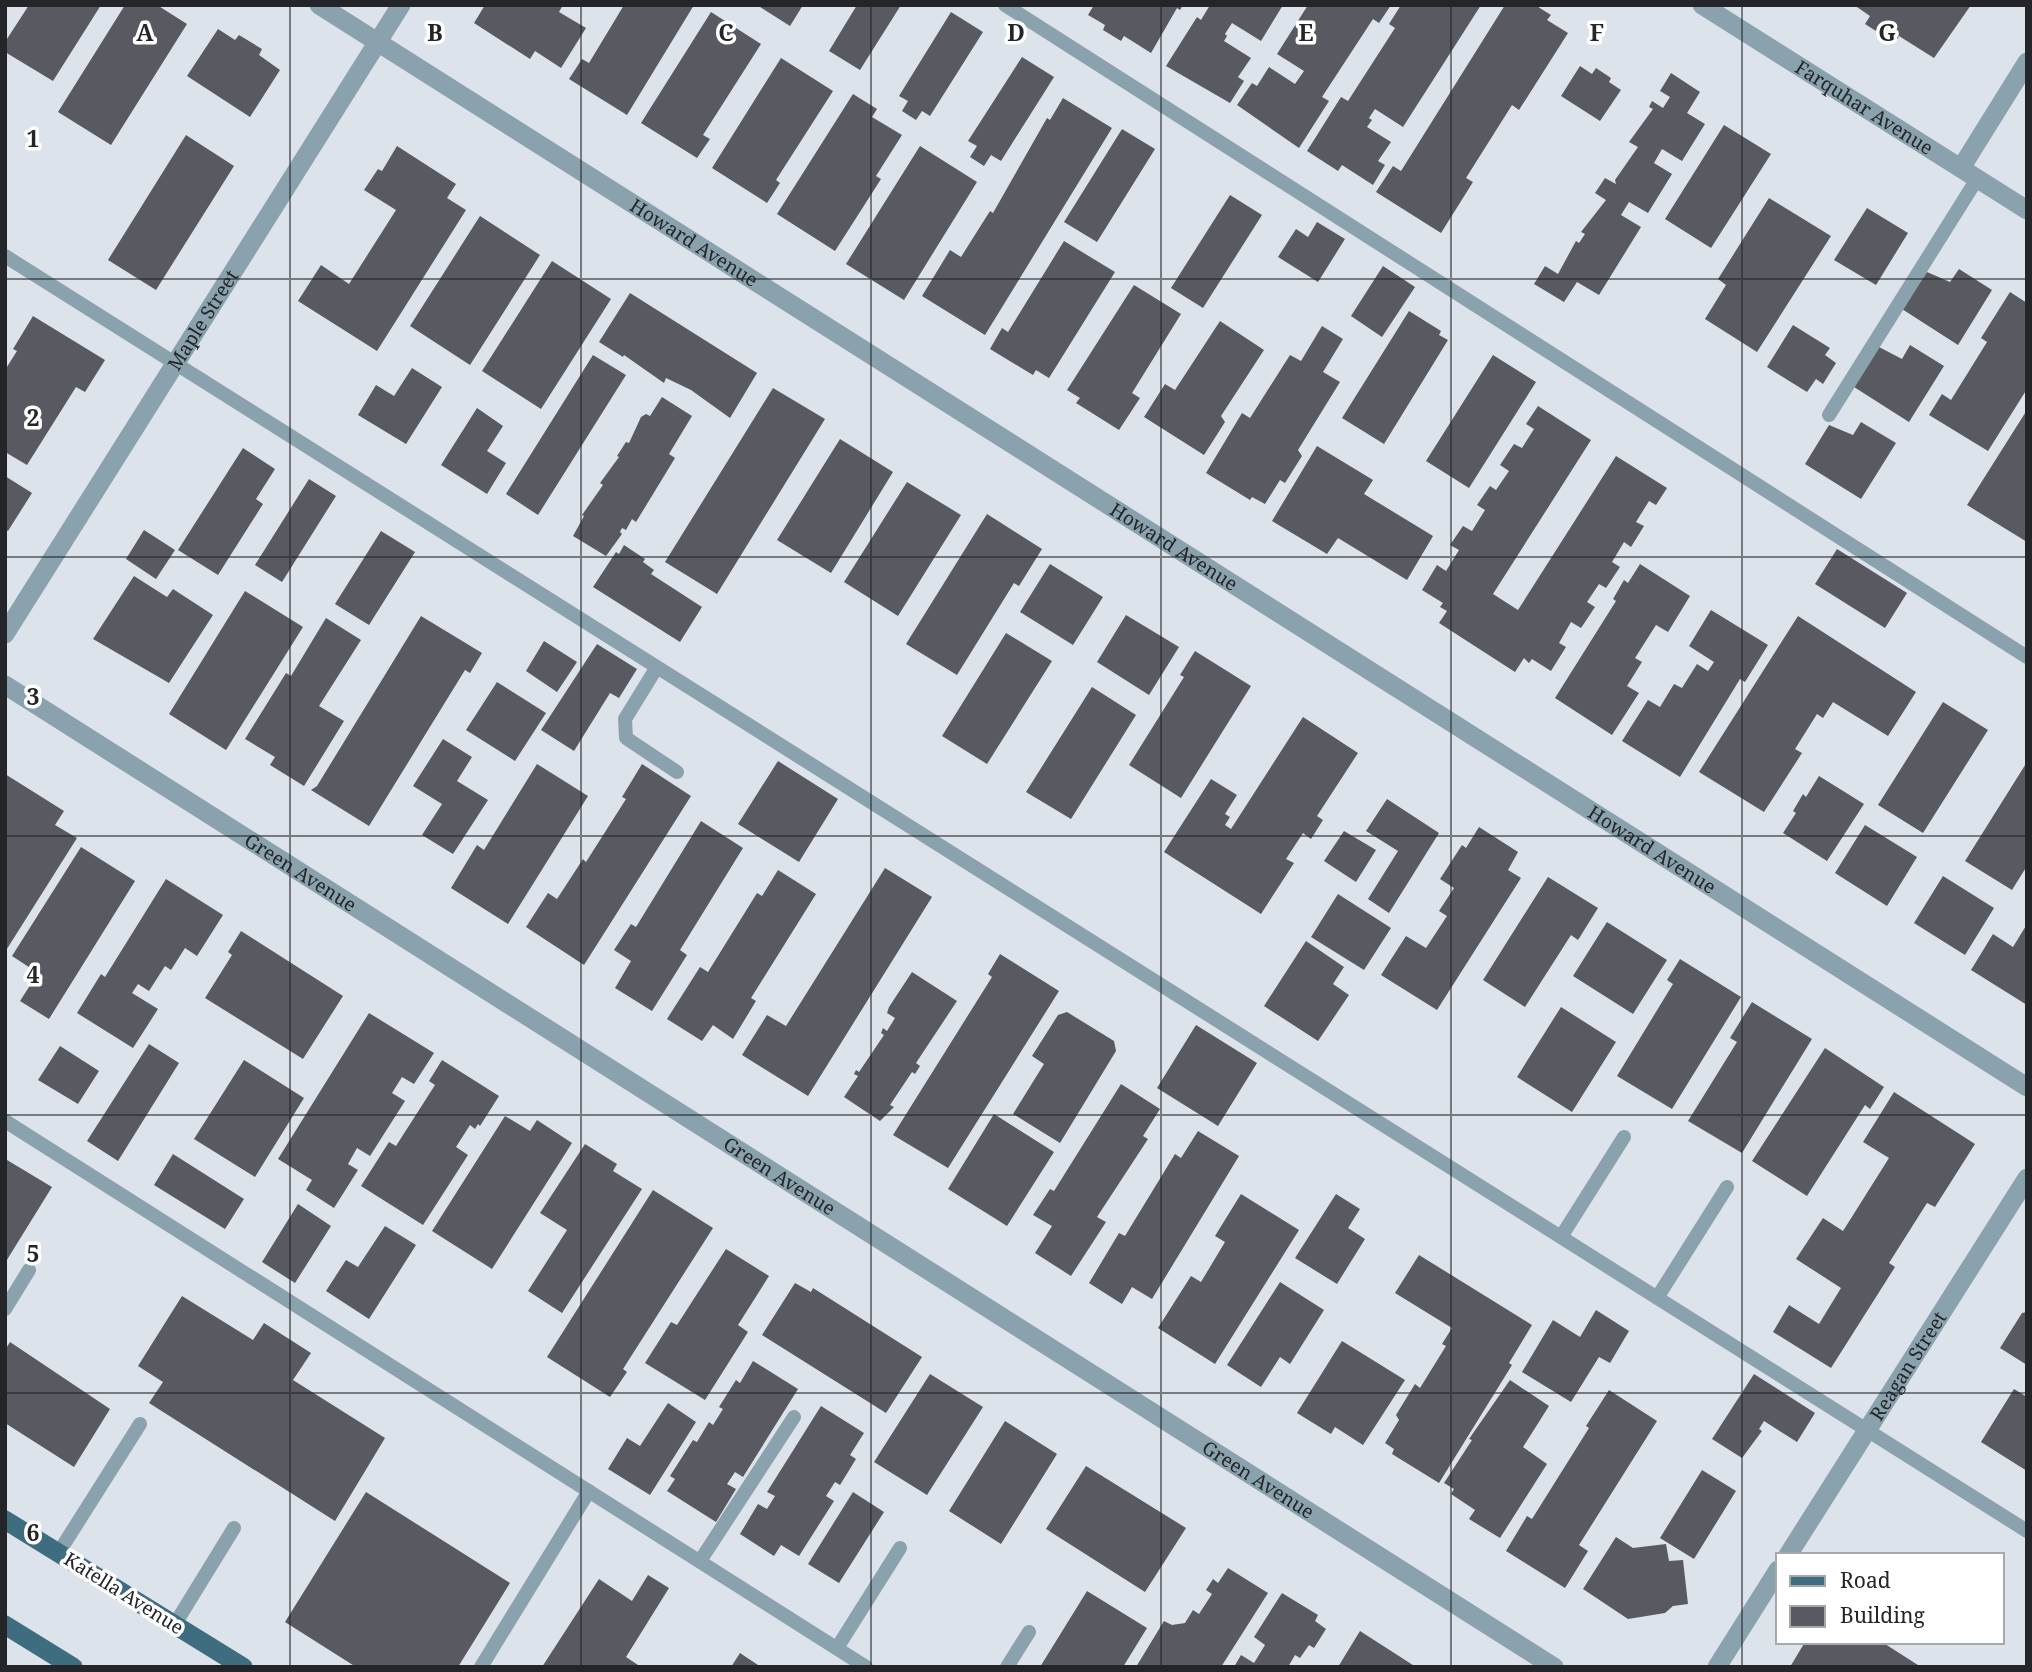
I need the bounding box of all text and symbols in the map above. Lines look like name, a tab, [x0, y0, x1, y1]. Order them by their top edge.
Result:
text: A	[136, 16, 154, 48]
text: B	[427, 16, 443, 48]
text: C	[718, 16, 734, 48]
text: D	[1007, 16, 1025, 48]
text: E	[1298, 16, 1314, 48]
text: F	[1590, 16, 1604, 48]
text: G	[1878, 16, 1896, 48]
street label: Farquhar Avenue	[1790, 54, 1938, 161]
text: 1	[27, 122, 40, 154]
street label: Howard Avenue	[625, 192, 763, 293]
street label: Maple Street	[161, 265, 244, 375]
text: 2	[27, 401, 40, 433]
street label: Howard Avenue	[1105, 496, 1243, 597]
text: 3	[27, 680, 40, 712]
street label: Howard Avenue	[1583, 799, 1721, 900]
street label: Green Avenue	[240, 827, 362, 918]
text: 4	[27, 958, 40, 990]
street label: Green Avenue	[718, 1131, 841, 1221]
text: 5	[27, 1237, 40, 1269]
street label: Reagan Street	[1864, 1306, 1952, 1425]
street label: Green Avenue	[1197, 1434, 1319, 1525]
text: 6	[27, 1516, 40, 1548]
street label: Katella Avenue	[59, 1546, 189, 1640]
legend	[1776, 1553, 2004, 1644]
text: Road	[1840, 1566, 1891, 1594]
text: Building	[1840, 1601, 1925, 1629]

